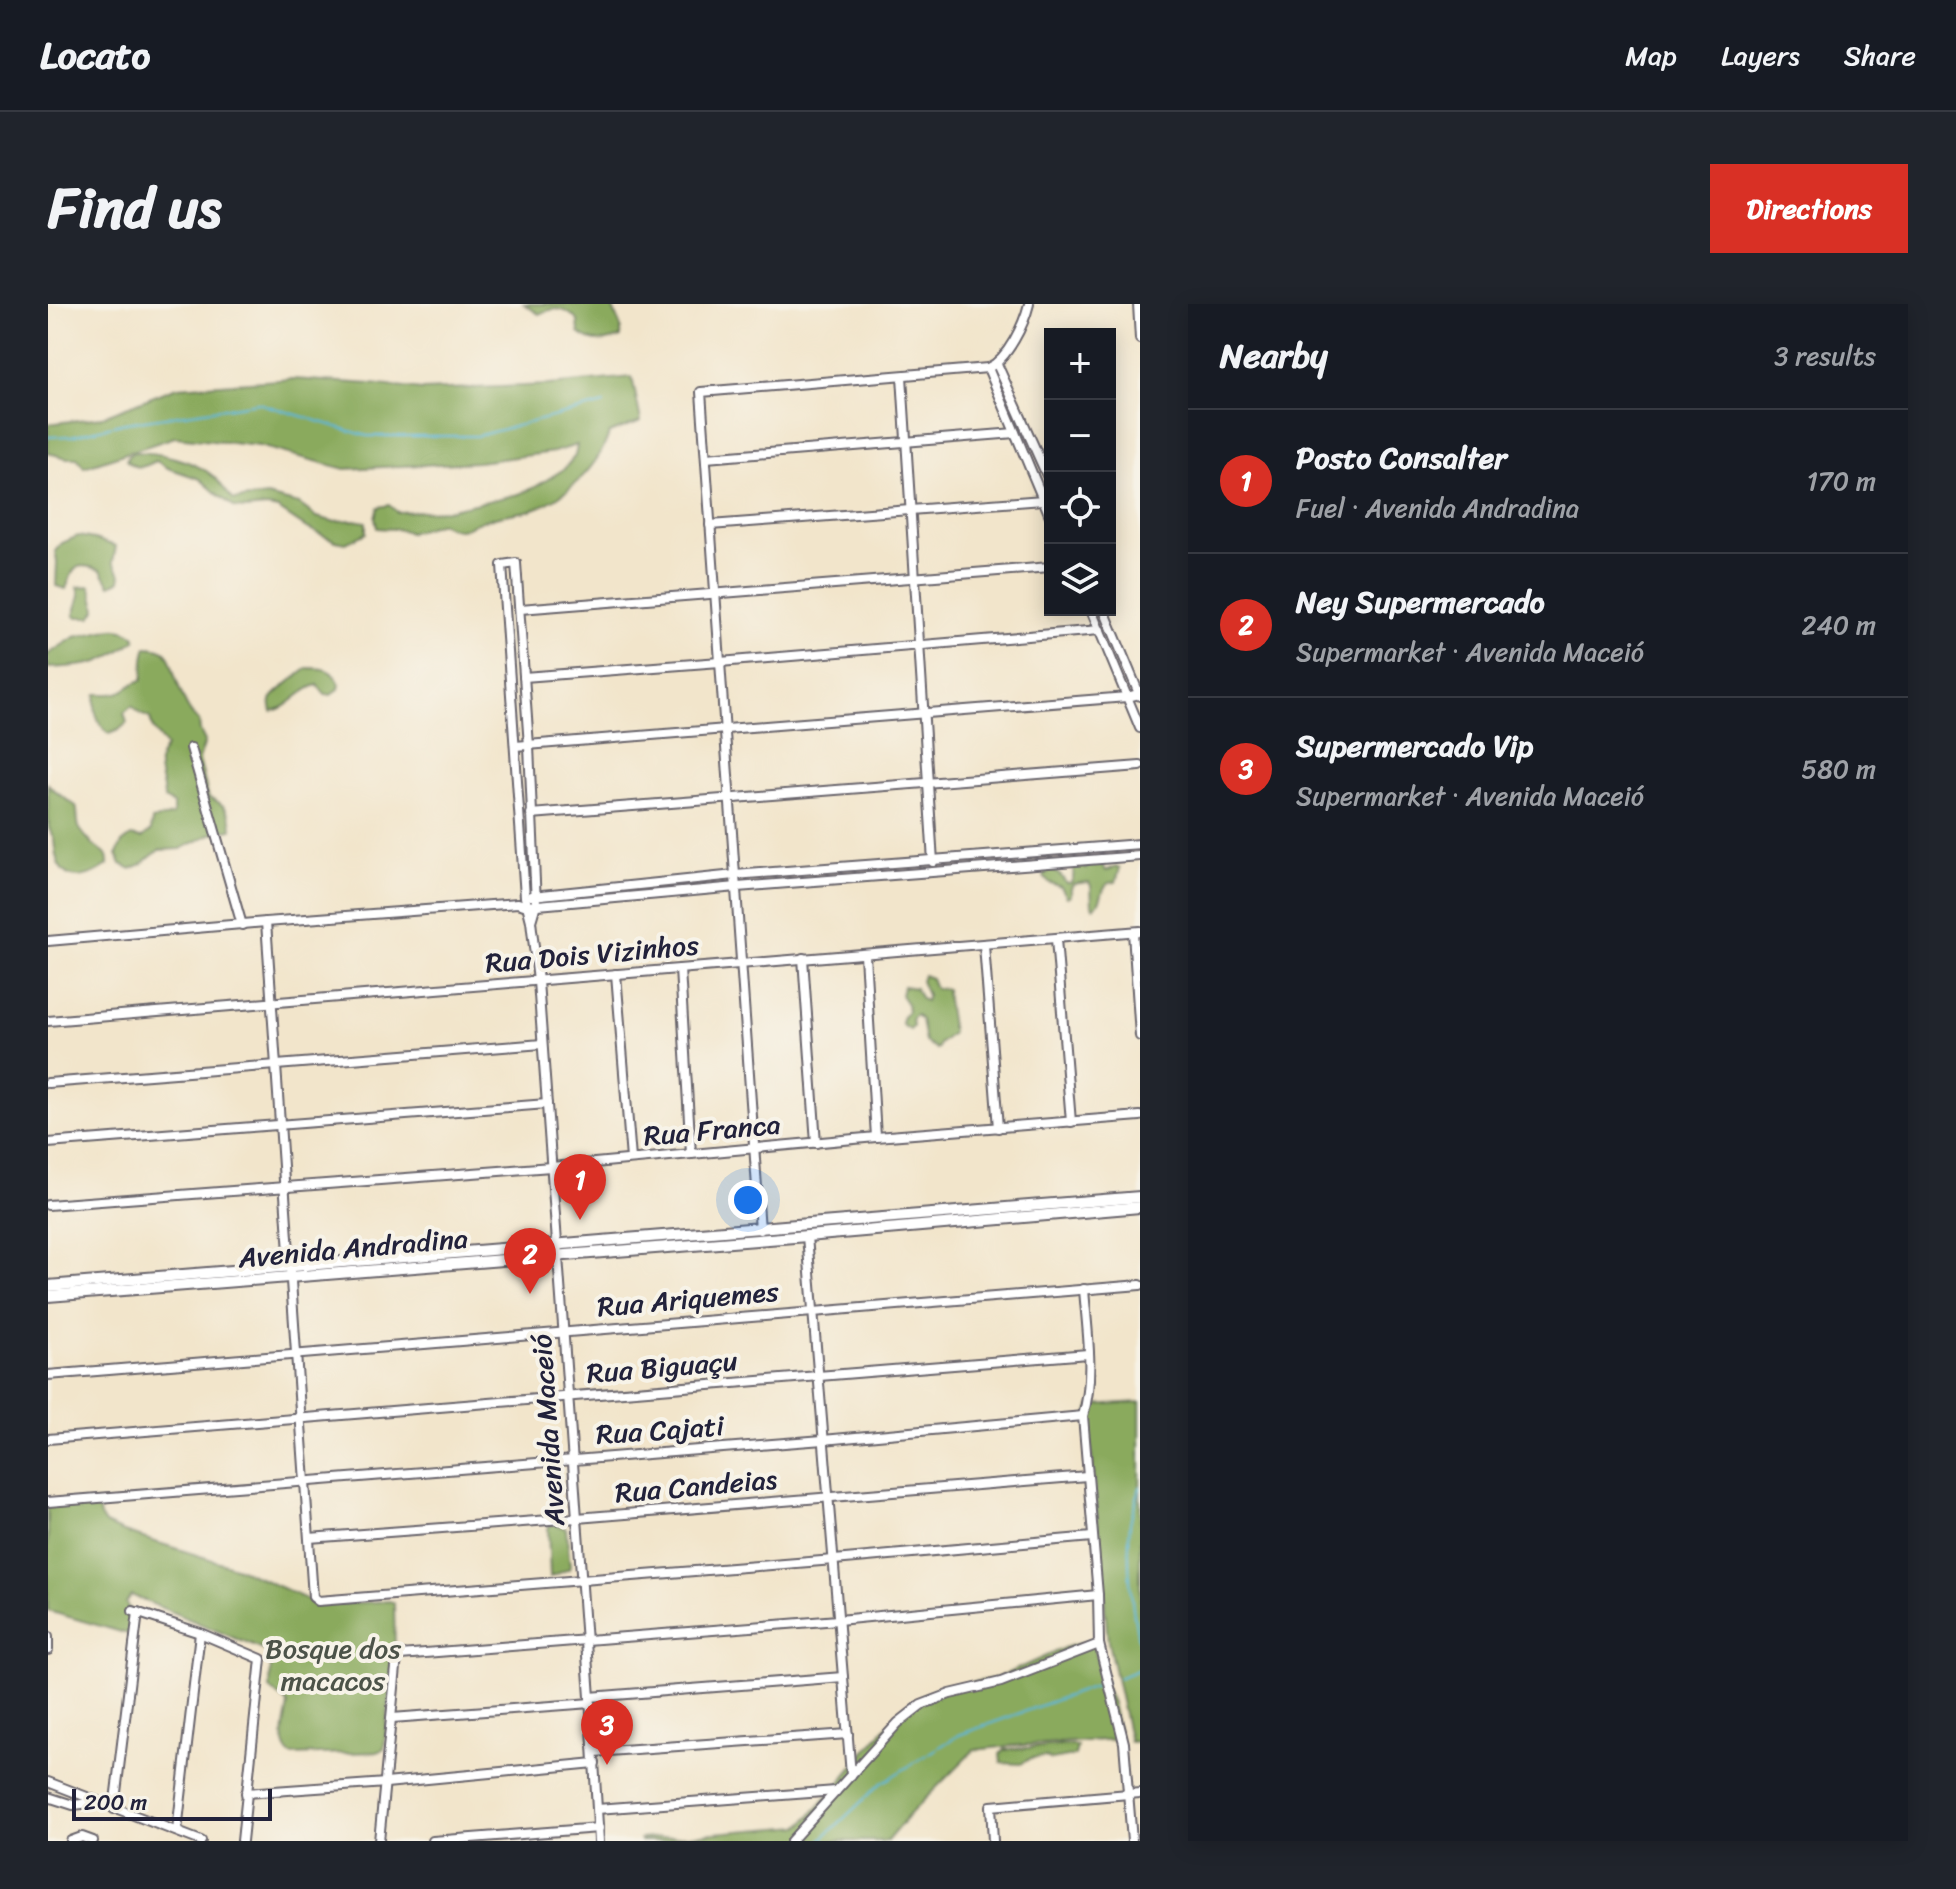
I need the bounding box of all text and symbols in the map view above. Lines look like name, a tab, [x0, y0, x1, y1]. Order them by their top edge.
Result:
text: Locato	[40, 22, 150, 89]
text: Map	[1625, 31, 1677, 80]
text: Layers	[1721, 31, 1800, 80]
text: Share	[1844, 31, 1916, 80]
text: Find us	[48, 159, 221, 258]
button: Directions	[1710, 164, 1908, 253]
text: Nearby	[1220, 326, 1328, 386]
map controls	[1044, 328, 1116, 616]
button: +	[1044, 328, 1116, 400]
text: 3 results	[1774, 333, 1876, 379]
button: −	[1044, 400, 1116, 472]
text: Posto Consalter	[1296, 431, 1506, 485]
text: 1	[1240, 458, 1252, 504]
text: 170 m	[1807, 458, 1876, 504]
button: locate	[1044, 472, 1116, 544]
text: Fuel · Avenida Andradina	[1296, 485, 1579, 531]
button: layers	[1044, 544, 1116, 616]
text: Ney Supermercado	[1296, 575, 1545, 629]
text: 2	[1238, 602, 1254, 648]
text: 240 m	[1802, 602, 1876, 648]
text: Supermarket · Avenida Maceió	[1296, 629, 1644, 675]
text: Supermercado Vip	[1296, 719, 1533, 773]
text: 3	[1239, 746, 1253, 792]
text: 580 m	[1801, 746, 1876, 792]
text: Supermarket · Avenida Maceió	[1296, 773, 1644, 819]
street label: Rua Dois Vizinhos	[483, 920, 701, 988]
street label: Rua Franca	[641, 1100, 783, 1160]
pin: 1	[554, 1154, 606, 1220]
your location	[728, 1180, 768, 1220]
street label: Avenida Andradina	[235, 1214, 470, 1283]
pin: 2	[504, 1228, 556, 1294]
street label: Rua Ariquemes	[595, 1267, 781, 1331]
street label: Avenida Maceió	[517, 1332, 579, 1528]
street label: Rua Biguaçu	[585, 1336, 739, 1398]
street label: Rua Cajati	[594, 1401, 727, 1459]
street label: Rua Candeias	[613, 1454, 780, 1517]
park label: Bosque dos macacos	[265, 1624, 401, 1705]
pin: 3	[581, 1699, 633, 1765]
text: 200 m	[84, 1783, 147, 1822]
scale bar	[72, 1785, 272, 1821]

